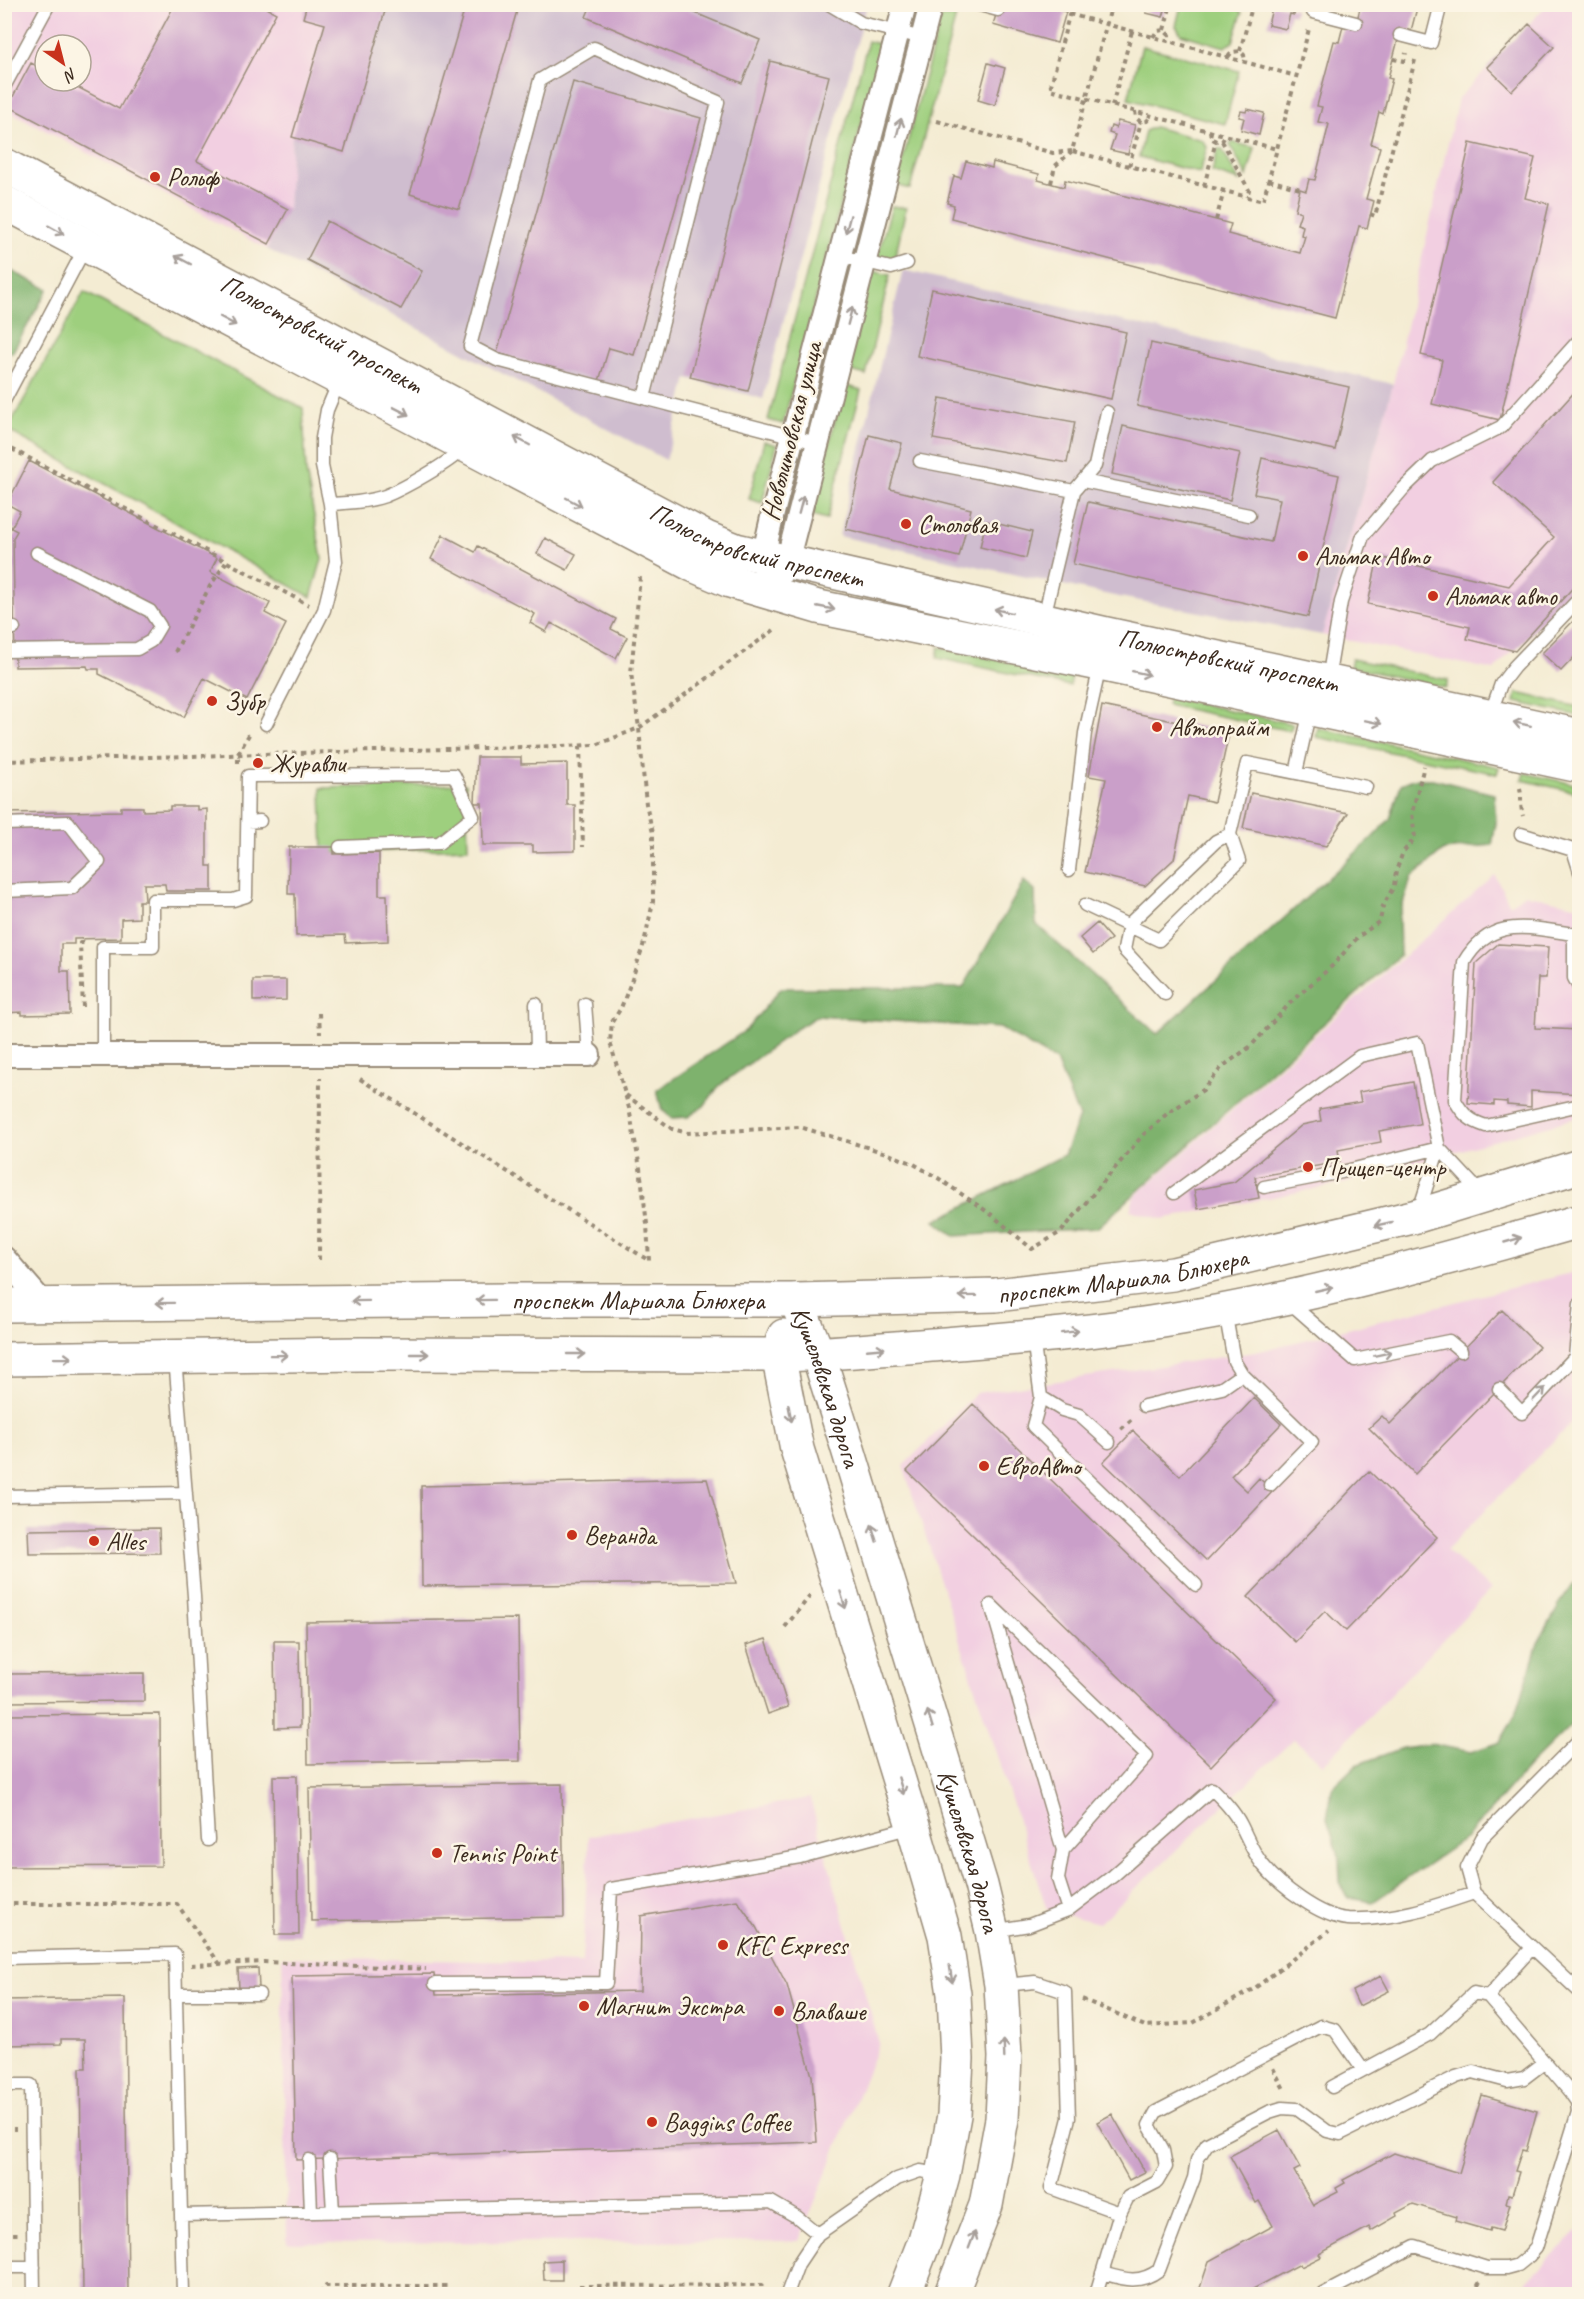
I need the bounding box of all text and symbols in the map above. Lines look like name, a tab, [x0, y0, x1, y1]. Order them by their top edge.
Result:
north arrow	[33, 33, 93, 93]
text: N	[59, 63, 81, 87]
one-way arrow	[894, 118, 905, 137]
place label: Рольф	[167, 161, 220, 194]
marker: Рольф	[148, 170, 162, 184]
one-way arrow	[842, 214, 854, 233]
one-way arrow	[47, 224, 64, 236]
one-way arrow	[175, 254, 192, 266]
street label: Полюстровский проспект	[215, 267, 430, 402]
one-way arrow	[844, 307, 856, 326]
one-way arrow	[219, 316, 237, 327]
street label: Новолитовская улица	[753, 336, 830, 524]
one-way arrow	[392, 406, 410, 418]
one-way arrow	[514, 435, 531, 447]
street label: Полюстровский проспект	[644, 495, 869, 596]
one-way arrow	[565, 496, 582, 508]
one-way arrow	[795, 496, 807, 515]
place label: Столовая	[918, 508, 999, 541]
marker: Столовая	[899, 517, 913, 531]
place label: Альмак Авто	[1315, 540, 1432, 573]
marker: Альмак Авто	[1296, 549, 1310, 563]
place label: Альмак авто	[1445, 580, 1559, 613]
marker: Альмак авто	[1426, 589, 1440, 603]
one-way arrow	[816, 603, 836, 614]
one-way arrow	[994, 604, 1013, 616]
street label: Полюстровский проспект	[1115, 621, 1343, 701]
one-way arrow	[1131, 667, 1150, 679]
place label: Зубр	[224, 685, 267, 718]
marker: Зубр	[205, 694, 219, 708]
place label: Автопрайм	[1169, 711, 1270, 744]
one-way arrow	[1362, 717, 1382, 728]
one-way arrow	[1513, 718, 1533, 729]
marker: Автопрайм	[1150, 720, 1164, 734]
place label: Журавли	[270, 747, 348, 780]
marker: Журавли	[251, 756, 265, 770]
place label: Прицеп-центр	[1320, 1151, 1447, 1184]
marker: Прицеп-центр	[1301, 1160, 1315, 1174]
one-way arrow	[1373, 1219, 1392, 1231]
one-way arrow	[1503, 1234, 1522, 1245]
street label: проспект Маршала Блюхера	[996, 1240, 1252, 1312]
one-way arrow	[1315, 1282, 1334, 1294]
street label: проспект Маршала Блюхера	[512, 1284, 766, 1317]
one-way arrow	[959, 1290, 979, 1302]
one-way arrow	[476, 1294, 496, 1306]
one-way arrow	[351, 1295, 371, 1307]
one-way arrow	[156, 1297, 176, 1309]
street label: Кушелевская дорога	[783, 1301, 869, 1473]
one-way arrow	[1060, 1327, 1080, 1338]
one-way arrow	[866, 1344, 886, 1355]
one-way arrow	[409, 1348, 429, 1360]
one-way arrow	[566, 1348, 586, 1360]
one-way arrow	[1373, 1348, 1392, 1360]
one-way arrow	[268, 1349, 288, 1361]
one-way arrow	[52, 1352, 72, 1364]
one-way arrow	[1532, 1387, 1547, 1402]
one-way arrow	[784, 1403, 796, 1422]
place label: ЕвроАвто	[996, 1450, 1083, 1483]
marker: ЕвроАвто	[977, 1459, 991, 1473]
place label: Веранда	[584, 1519, 658, 1552]
one-way arrow	[868, 1524, 879, 1543]
place label: Alles	[106, 1525, 147, 1558]
marker: Веранда	[565, 1528, 579, 1542]
marker: Alles	[87, 1534, 101, 1548]
one-way arrow	[838, 1590, 849, 1609]
one-way arrow	[924, 1710, 935, 1729]
street label: Кушелевская дорога	[930, 1766, 1008, 1937]
one-way arrow	[896, 1776, 907, 1795]
place label: Tennis Point	[449, 1837, 558, 1870]
marker: Tennis Point	[430, 1846, 444, 1860]
place label: KFC Express	[735, 1929, 850, 1962]
marker: KFC Express	[716, 1938, 730, 1952]
one-way arrow	[946, 1964, 957, 1984]
place label: Магнит Экстра	[596, 1990, 745, 2023]
place label: Влаваше	[791, 1995, 867, 2028]
marker: Магнит Экстра	[577, 1999, 591, 2013]
marker: Влаваше	[772, 2004, 786, 2018]
one-way arrow	[998, 2040, 1010, 2060]
place label: Baggins Coffee	[664, 2106, 792, 2139]
marker: Baggins Coffee	[645, 2115, 659, 2129]
one-way arrow	[967, 2231, 978, 2250]

